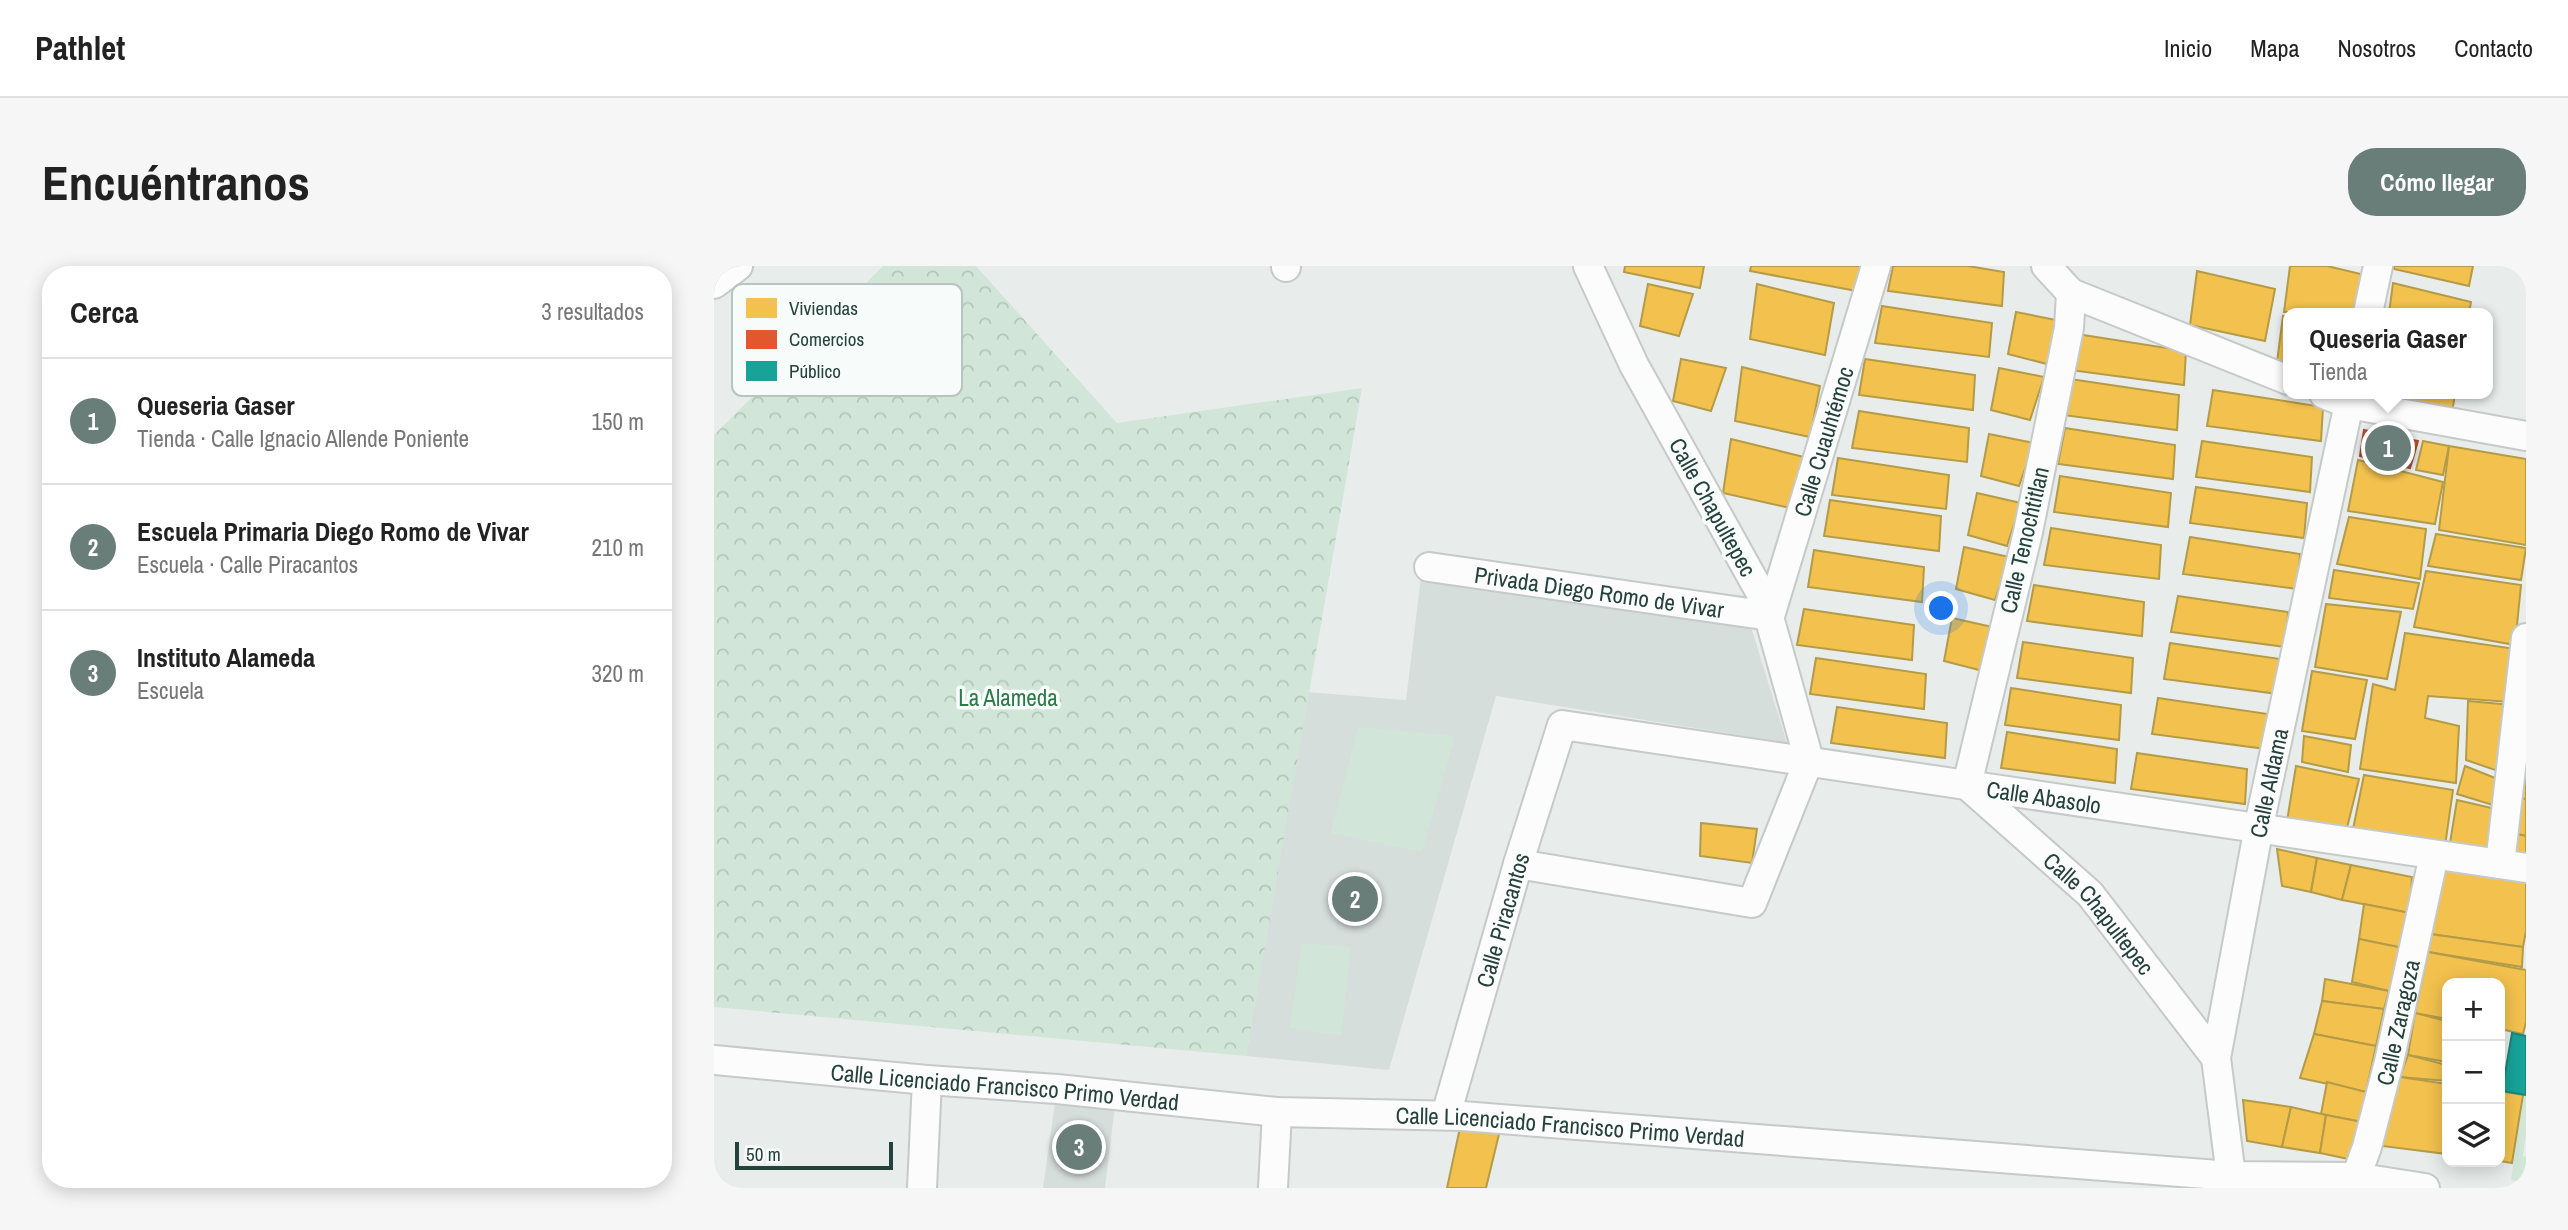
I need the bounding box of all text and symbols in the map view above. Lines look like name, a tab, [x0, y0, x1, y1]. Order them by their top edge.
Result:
text: Pathlet	[35, 26, 125, 70]
text: Inicio	[2164, 32, 2212, 64]
text: Mapa	[2250, 32, 2299, 64]
text: Nosotros	[2337, 32, 2416, 64]
text: Contacto	[2454, 32, 2533, 64]
button: Cómo llegar	[2348, 148, 2526, 216]
text: Encuéntranos	[42, 149, 310, 215]
legend	[732, 284, 962, 396]
text: Cerca	[70, 292, 138, 332]
text: Viviendas	[789, 295, 858, 321]
text: 3 resultados	[541, 296, 644, 327]
popup	[2283, 308, 2493, 399]
text: Queseria Gaser	[2309, 321, 2467, 356]
text: Comercios	[789, 326, 865, 352]
text: Tienda	[2309, 356, 2367, 387]
text: Público	[789, 358, 841, 384]
street label: Calle Cuauhtémoc	[1786, 363, 1860, 520]
text: Queseria Gaser	[137, 388, 295, 423]
text: 1	[88, 406, 98, 437]
text: 150 m	[592, 406, 644, 437]
pin: 1	[2365, 422, 2411, 474]
text: Tienda · Calle Ignacio Allende Poniente	[137, 423, 469, 454]
street label: Calle Chapultepec	[1662, 432, 1764, 582]
street label: Calle Tenochtitlan	[1992, 464, 2056, 616]
text: Escuela Primaria Diego Romo de Vivar	[137, 514, 529, 549]
text: 2	[88, 532, 98, 563]
text: 210 m	[592, 532, 644, 563]
text: Escuela · Calle Piracantos	[137, 549, 358, 580]
street label: Privada Diego Romo de Vivar	[1473, 558, 1727, 625]
your location	[1924, 591, 1958, 625]
text: Instituto Alameda	[137, 640, 315, 675]
text: 3	[88, 658, 98, 689]
text: 320 m	[592, 658, 644, 689]
text: Escuela	[137, 675, 204, 706]
park label: La Alameda	[958, 682, 1058, 713]
street label: Calle Aldama	[2242, 725, 2295, 840]
street label: Calle Abasolo	[1984, 773, 2103, 820]
street label: Calle Chapultepec	[2037, 845, 2162, 981]
street label: Calle Piracantos	[1468, 849, 1536, 991]
pin: 2	[1332, 873, 1378, 925]
street label: Calle Zaragoza	[2368, 956, 2426, 1089]
map controls	[2442, 978, 2505, 1167]
button: +	[2442, 978, 2505, 1041]
button: −	[2442, 1041, 2505, 1104]
street label: Calle Licenciado Francisco Primo Verdad	[829, 1056, 1180, 1117]
street label: Calle Licenciado Francisco Primo Verdad	[1395, 1099, 1746, 1153]
button: layers	[2442, 1104, 2505, 1167]
pin: 3	[1056, 1121, 1102, 1173]
scale bar	[735, 1139, 892, 1171]
text: 50 m	[746, 1141, 781, 1167]

